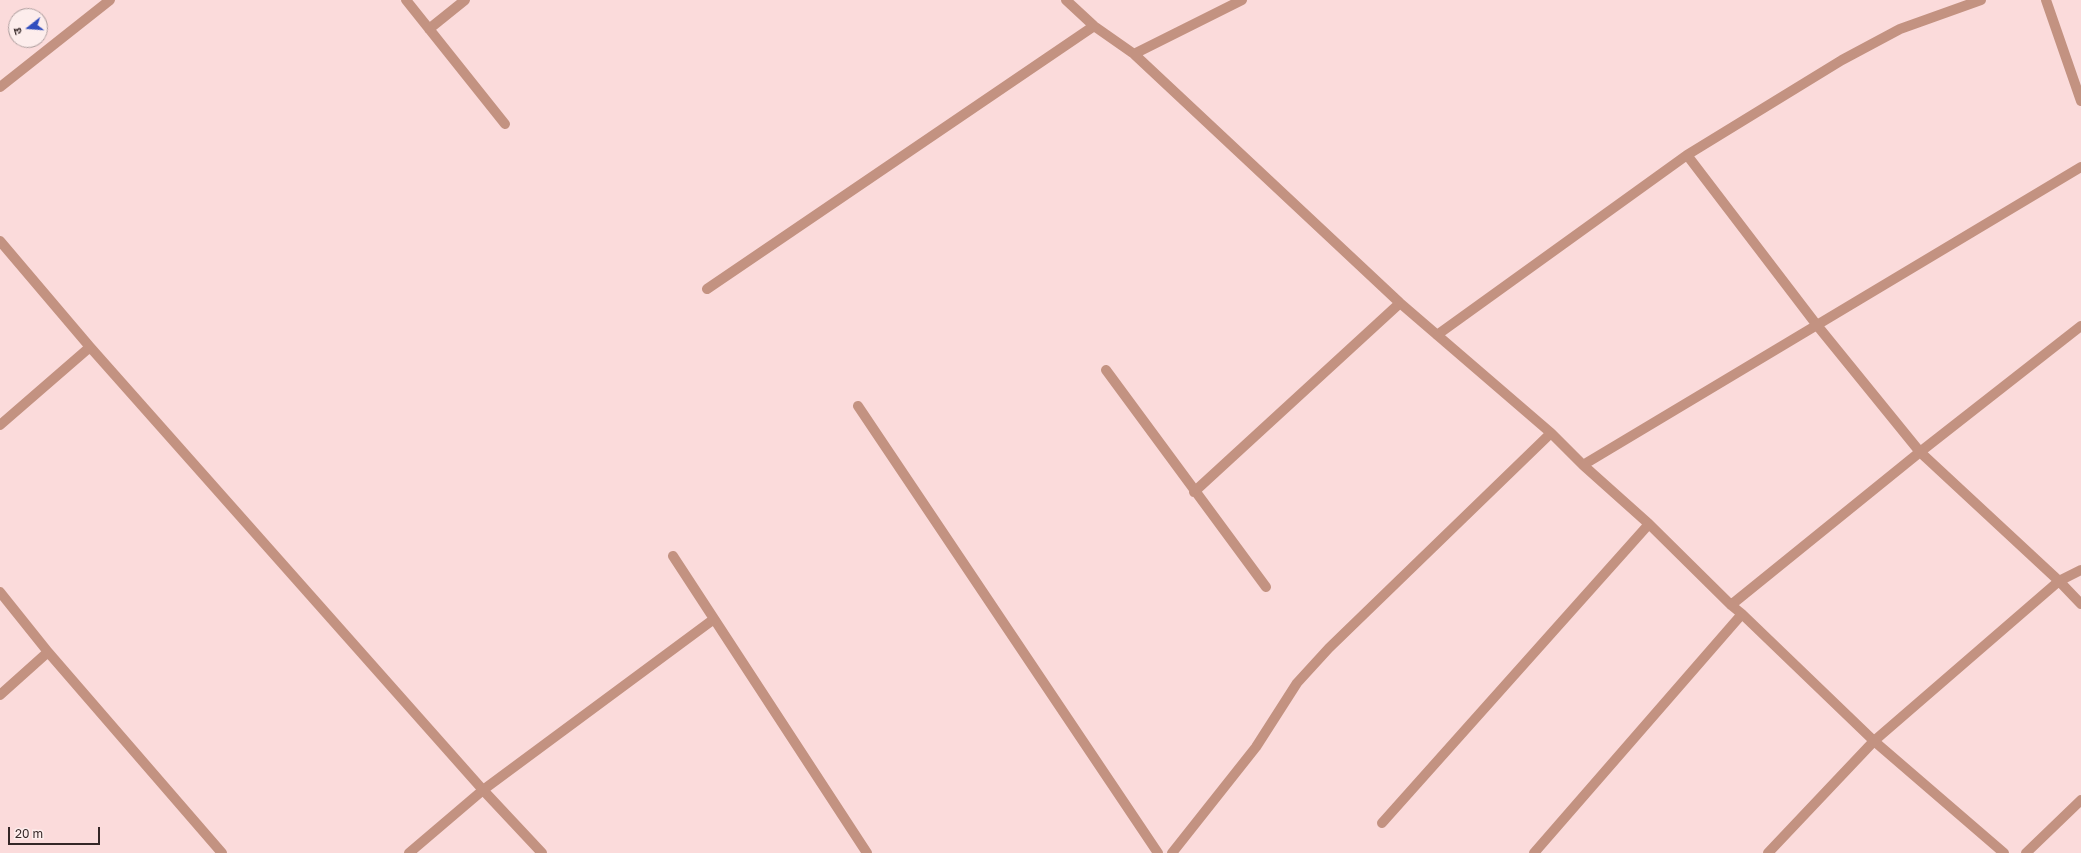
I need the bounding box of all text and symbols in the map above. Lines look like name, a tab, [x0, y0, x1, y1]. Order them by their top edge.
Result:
north arrow	[8, 8, 48, 48]
text: उ	[10, 26, 24, 36]
scale bar	[10, 819, 102, 845]
text: 20 m	[15, 826, 43, 841]

